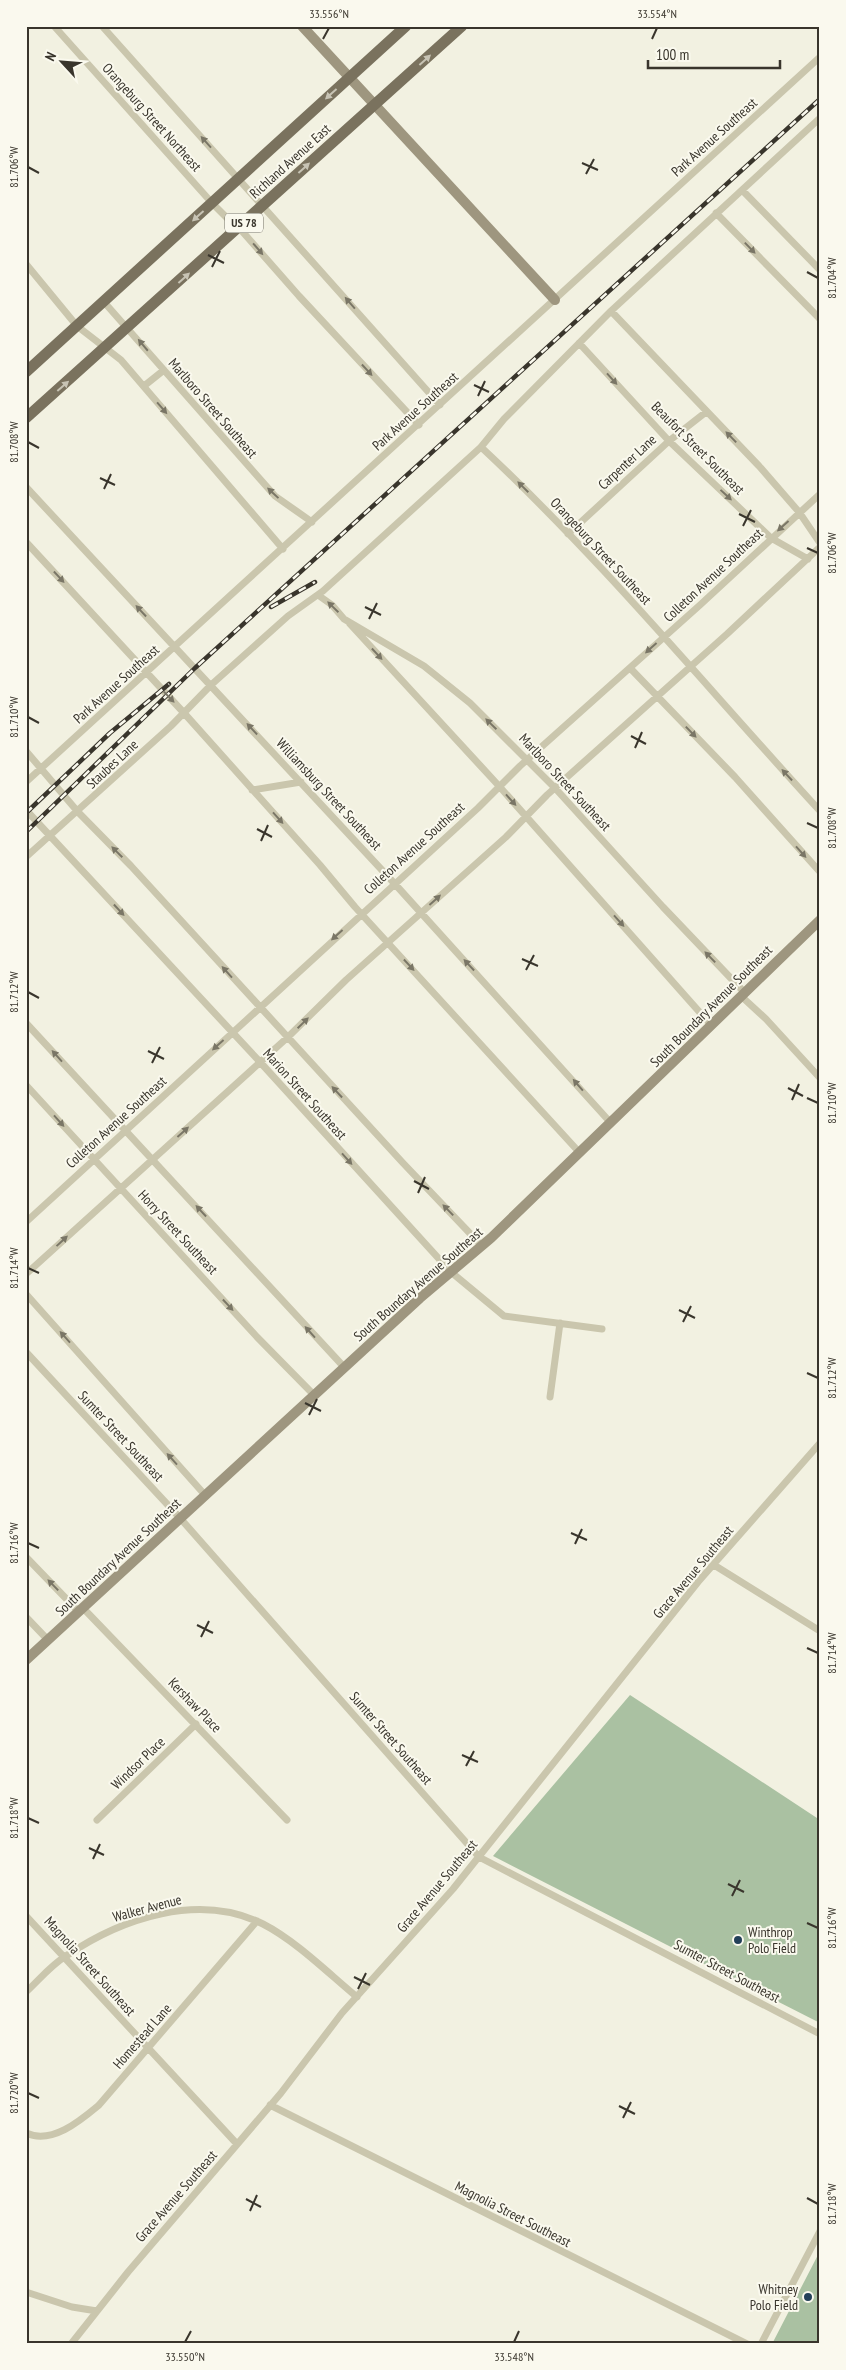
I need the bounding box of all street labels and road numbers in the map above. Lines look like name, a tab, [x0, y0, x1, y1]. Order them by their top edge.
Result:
street label: Orangeburg Street Northeast	[99, 59, 206, 175]
street label: Park Avenue Southeast	[667, 94, 761, 180]
street label: Richland Avenue East	[246, 120, 334, 202]
road number: US 78	[225, 214, 263, 232]
street label: Marlboro Street Southeast	[165, 354, 261, 462]
street label: Park Avenue Southeast	[368, 368, 462, 454]
street label: Beaufort Street Southeast	[648, 398, 749, 499]
street label: Carpenter Lane	[594, 430, 660, 494]
street label: Orangeburg Street Southeast	[547, 494, 655, 608]
street label: Colleton Avenue Southeast	[660, 524, 767, 626]
street label: Park Avenue Southeast	[69, 641, 163, 727]
street label: Marlboro Street Southeast	[515, 730, 615, 835]
street label: Williamsburg Street Southeast	[272, 734, 386, 854]
street label: Staubes Lane	[82, 735, 142, 792]
street label: Colleton Avenue Southeast	[360, 798, 468, 898]
street label: South Boundary Avenue Southeast	[646, 941, 776, 1071]
street label: Marion Street Southeast	[259, 1045, 351, 1143]
street label: Colleton Avenue Southeast	[62, 1072, 170, 1172]
street label: Horry Street Southeast	[134, 1186, 222, 1278]
street label: South Boundary Avenue Southeast	[350, 1223, 486, 1345]
street label: Sumter Street Southeast	[74, 1387, 168, 1485]
street label: South Boundary Avenue Southeast	[51, 1494, 185, 1620]
street label: Grace Avenue Southeast	[649, 1522, 737, 1622]
street label: Kershaw Place	[165, 1674, 226, 1736]
street label: Sumter Street Southeast	[346, 1688, 436, 1788]
street label: Windsor Place	[107, 1733, 169, 1793]
street label: Grace Avenue Southeast	[393, 1836, 481, 1936]
street label: Walker Avenue	[111, 1890, 184, 1926]
street label: Magnolia Street Southeast	[41, 1913, 139, 2020]
street label: Sumter Street Southeast	[671, 1935, 783, 2007]
street label: Homestead Lane	[109, 2000, 175, 2072]
street label: Grace Avenue Southeast	[131, 2146, 221, 2246]
street label: Magnolia Street Southeast	[452, 2177, 574, 2251]

